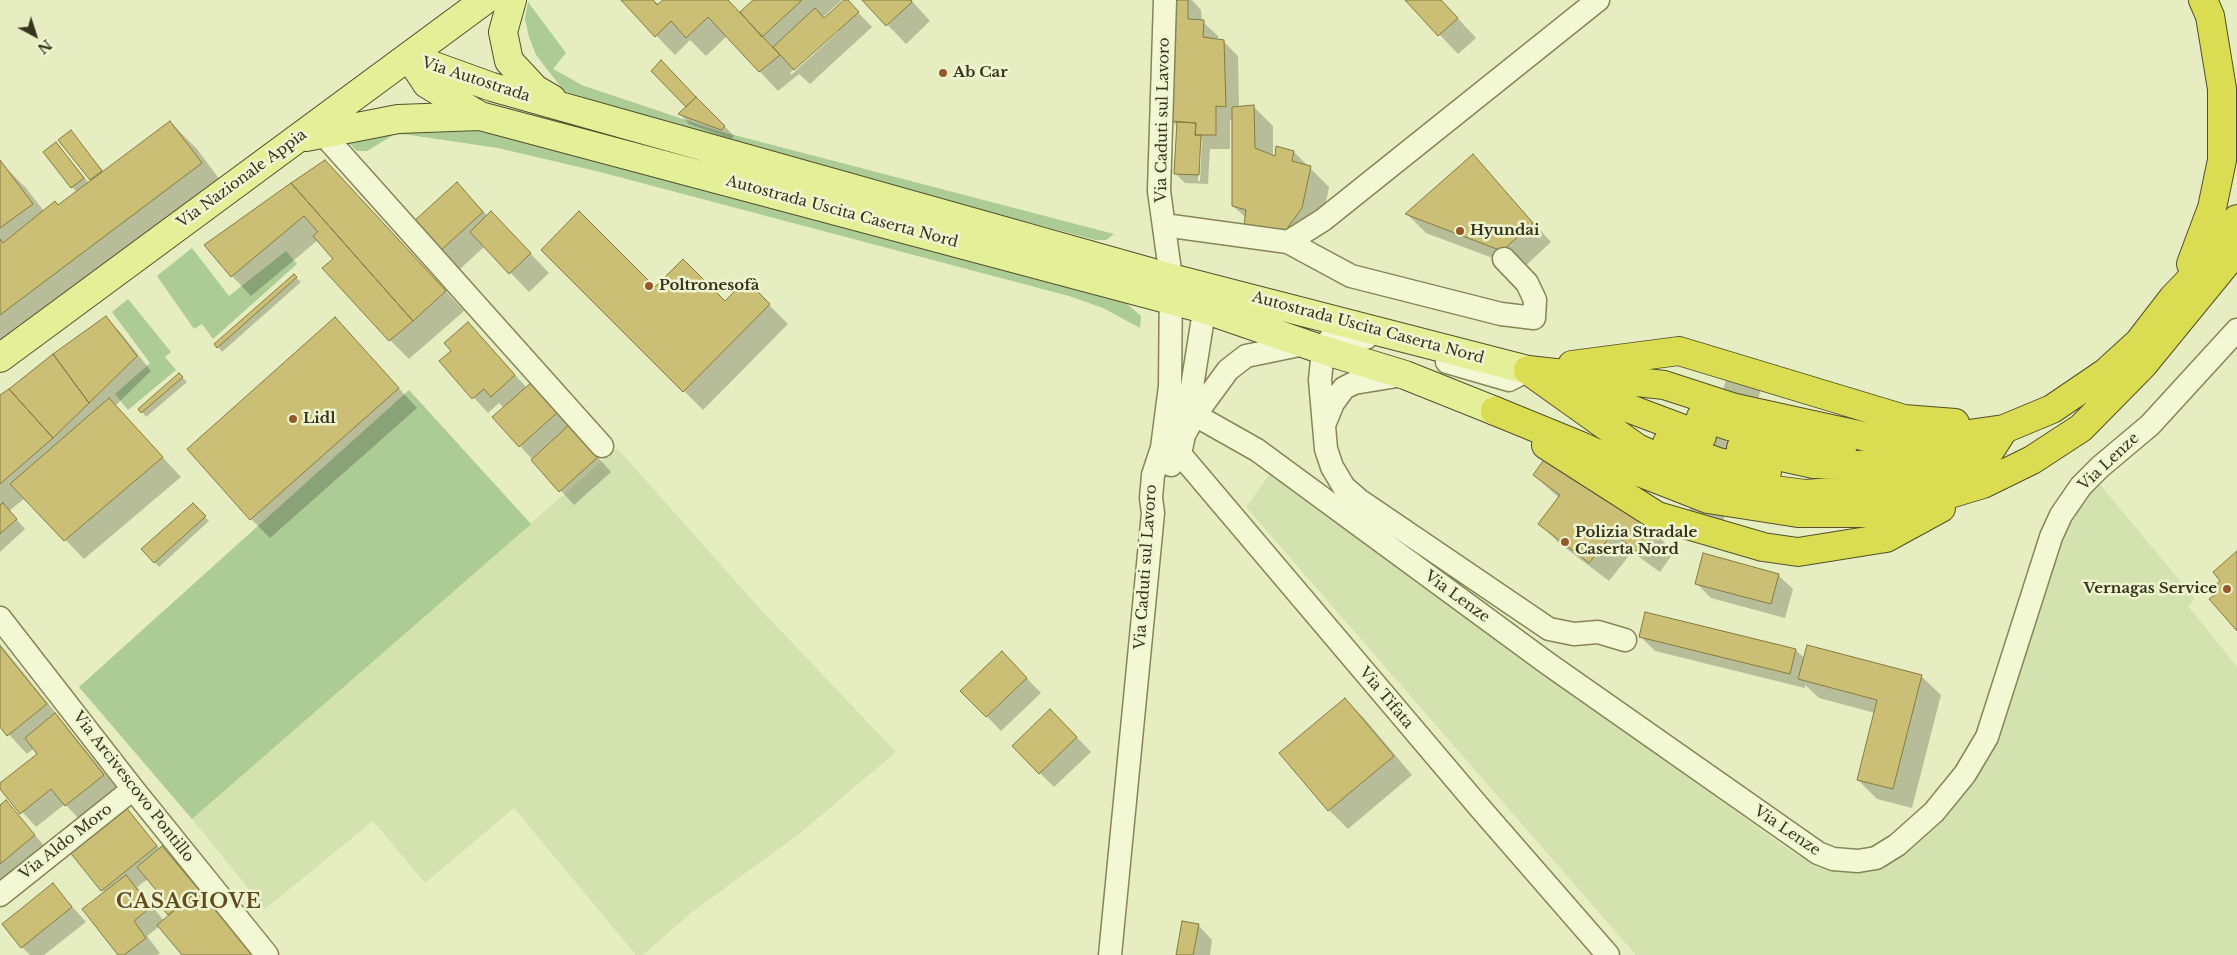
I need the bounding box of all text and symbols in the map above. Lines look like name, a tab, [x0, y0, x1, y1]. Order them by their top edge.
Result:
north arrow	[10, 10, 60, 60]
text: N	[34, 35, 55, 58]
street label: Via Caduti sul Lavoro	[1153, 37, 1173, 203]
street label: Via Autostrada	[420, 54, 532, 106]
place label: Ab Car	[953, 64, 1008, 82]
marker: Ab Car	[937, 67, 949, 79]
street label: Via Nazionale Appia	[174, 126, 310, 232]
street label: Autostrada Uscita Caserta Nord	[724, 172, 960, 252]
place label: Hyundai	[1470, 222, 1539, 240]
marker: Hyundai	[1454, 225, 1466, 237]
place label: Poltronesofà	[659, 277, 759, 295]
marker: Poltronesofà	[643, 280, 655, 292]
street label: Autostrada Uscita Caserta Nord	[1250, 288, 1486, 368]
place label: Lidl	[303, 410, 335, 428]
marker: Lidl	[287, 413, 299, 425]
street label: Via Lenze	[2075, 429, 2143, 495]
street label: Via Caduti sul Lavoro	[1131, 484, 1161, 650]
place label: Polizia Stradale Caserta Nord	[1575, 524, 1697, 559]
marker: Polizia Stradale Caserta Nord	[1559, 536, 1571, 548]
street label: Via Lenze	[1421, 567, 1493, 627]
place label: Vernagas Service	[2084, 580, 2217, 598]
marker: Vernagas Service	[2221, 583, 2233, 595]
street label: Via Tifata	[1355, 664, 1417, 732]
street label: Via Arcivescovo Pontillo	[69, 708, 197, 866]
street label: Via Aldo Moro	[16, 800, 116, 884]
street label: Via Lenze	[1750, 802, 1824, 860]
district label: CASAGIOVE	[115, 890, 263, 914]

